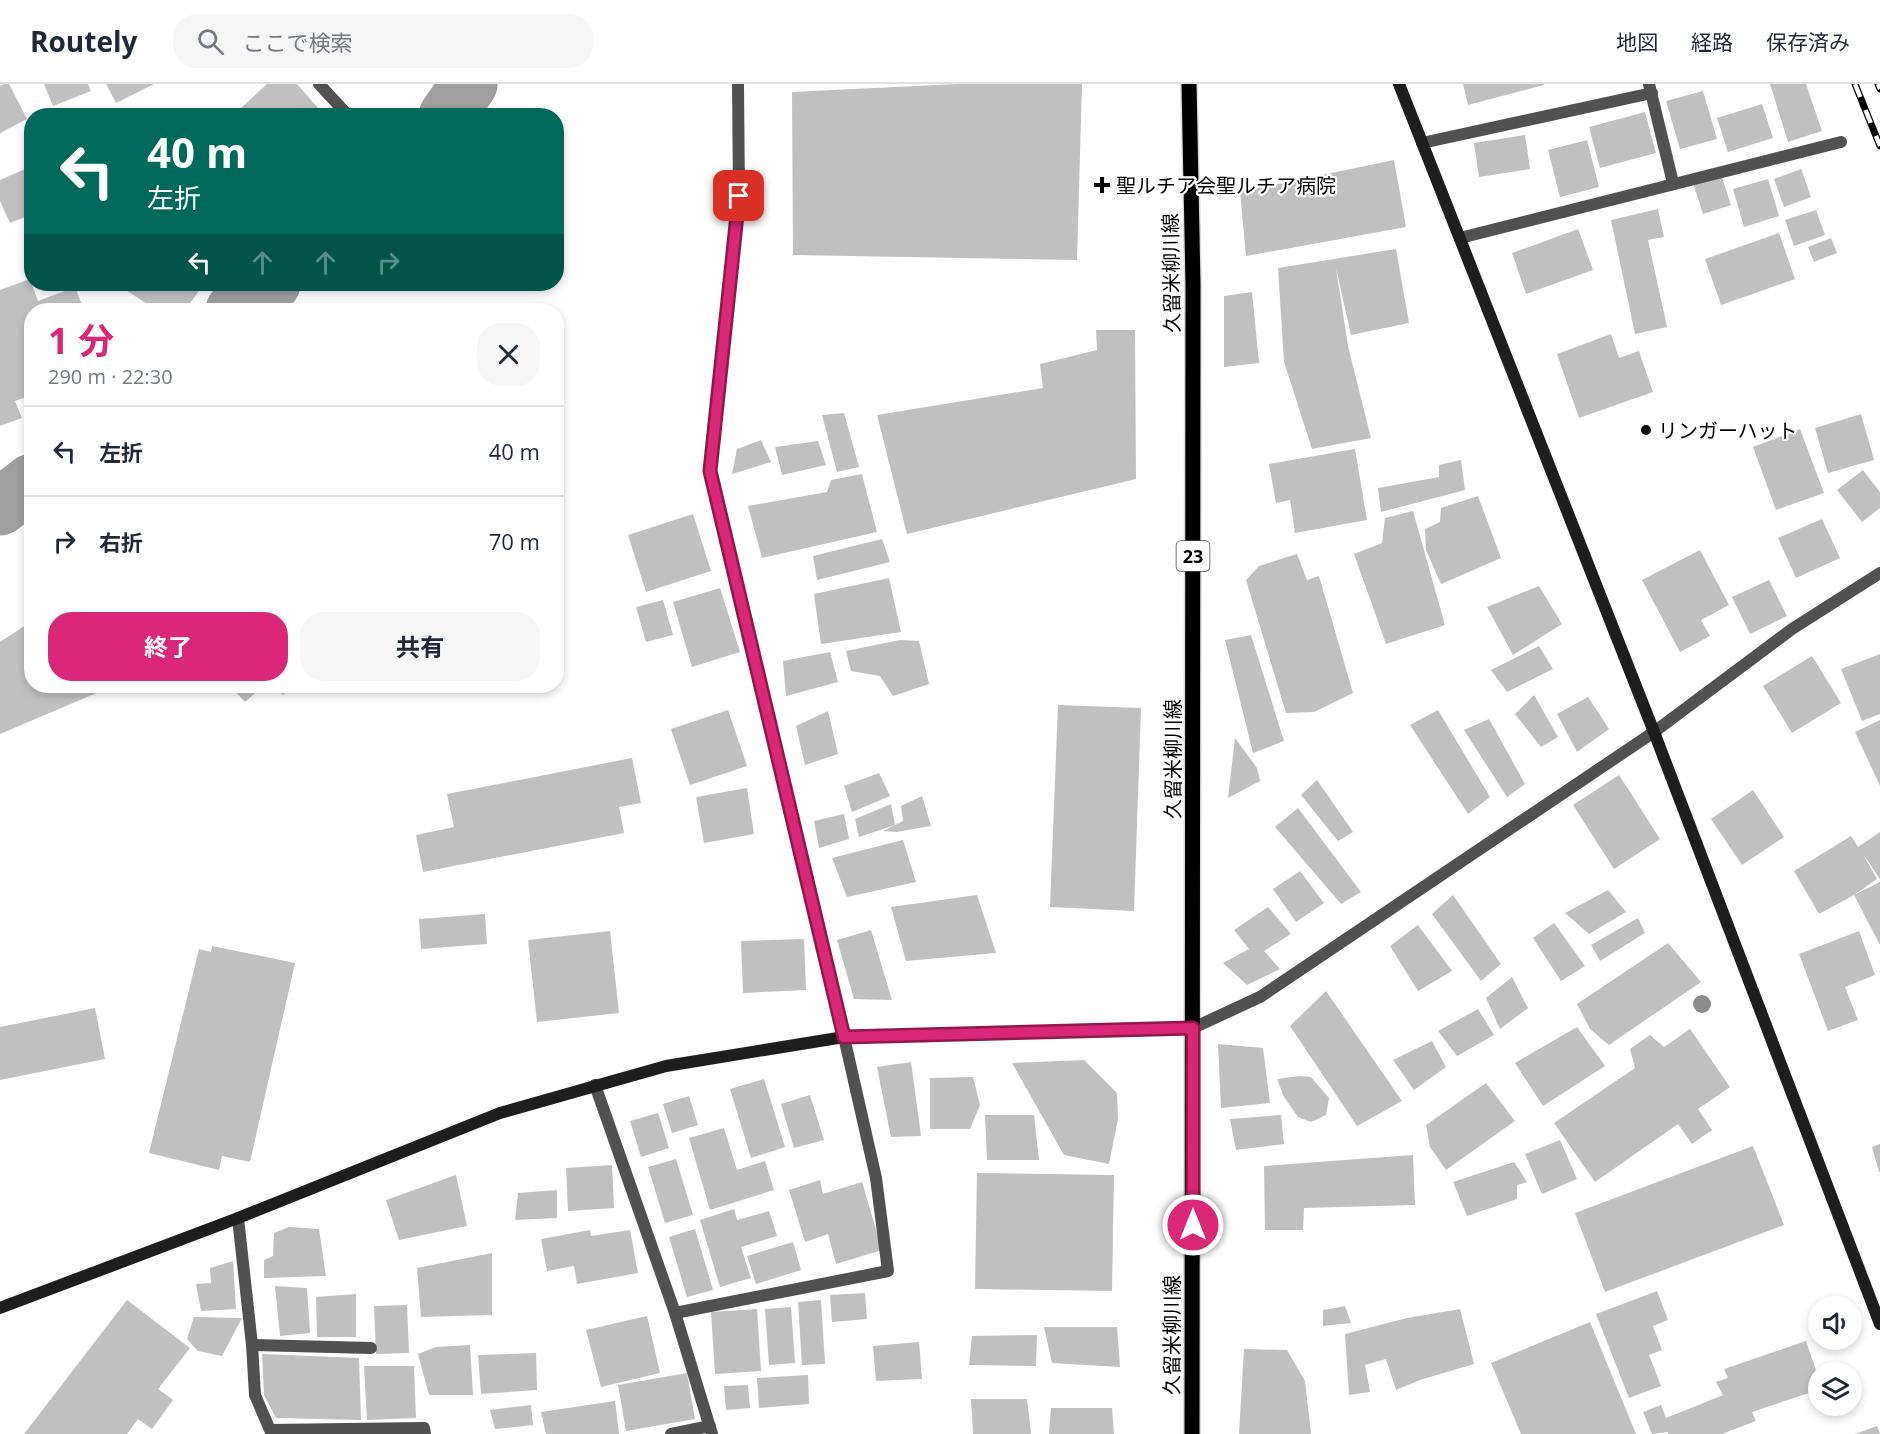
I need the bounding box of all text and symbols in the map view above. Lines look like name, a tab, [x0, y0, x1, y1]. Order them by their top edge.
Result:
search box	[173, 14, 593, 68]
text: Routely	[30, 22, 137, 60]
icon: search	[194, 25, 227, 58]
text: ここで検索	[242, 27, 352, 57]
text: 地図	[1616, 28, 1658, 56]
text: 経路	[1691, 28, 1733, 56]
text: 保存済み	[1766, 28, 1850, 56]
text: 40 m	[147, 123, 247, 180]
icon: left	[48, 132, 126, 210]
pin	[713, 170, 764, 221]
place label: 聖ルチア会聖ルチア病院	[1116, 172, 1336, 199]
marker: 聖ルチア会聖ルチア病院	[1093, 176, 1111, 194]
text: 左折	[147, 179, 201, 216]
icon: arrive	[722, 179, 755, 212]
street label: 久留米柳川線	[1156, 213, 1186, 333]
icon: left	[183, 246, 216, 279]
icon: ahead	[246, 246, 279, 279]
icon: ahead	[309, 246, 342, 279]
icon: right	[372, 246, 405, 279]
text: 1 分	[48, 316, 114, 365]
button: close	[477, 323, 540, 386]
text: 290 m · 22:30	[48, 363, 173, 390]
place label: リンガーハット	[1658, 417, 1798, 444]
marker: リンガーハット	[1639, 423, 1653, 437]
icon: left	[48, 435, 81, 468]
text: 40 m	[489, 436, 540, 466]
text: 左折	[99, 437, 143, 467]
icon: right	[48, 525, 81, 558]
text: 70 m	[489, 526, 540, 556]
text: 右折	[99, 527, 143, 557]
road number: 23	[1176, 541, 1210, 571]
button: 終了	[48, 612, 288, 681]
button: 共有	[300, 612, 540, 681]
street label: 久留米柳川線	[1159, 699, 1186, 819]
position arrow	[1161, 1193, 1225, 1257]
street label: 久留米柳川線	[1158, 1275, 1185, 1395]
map controls	[1808, 1296, 1862, 1416]
button: sound	[1808, 1296, 1862, 1350]
button: layers	[1808, 1362, 1862, 1416]

